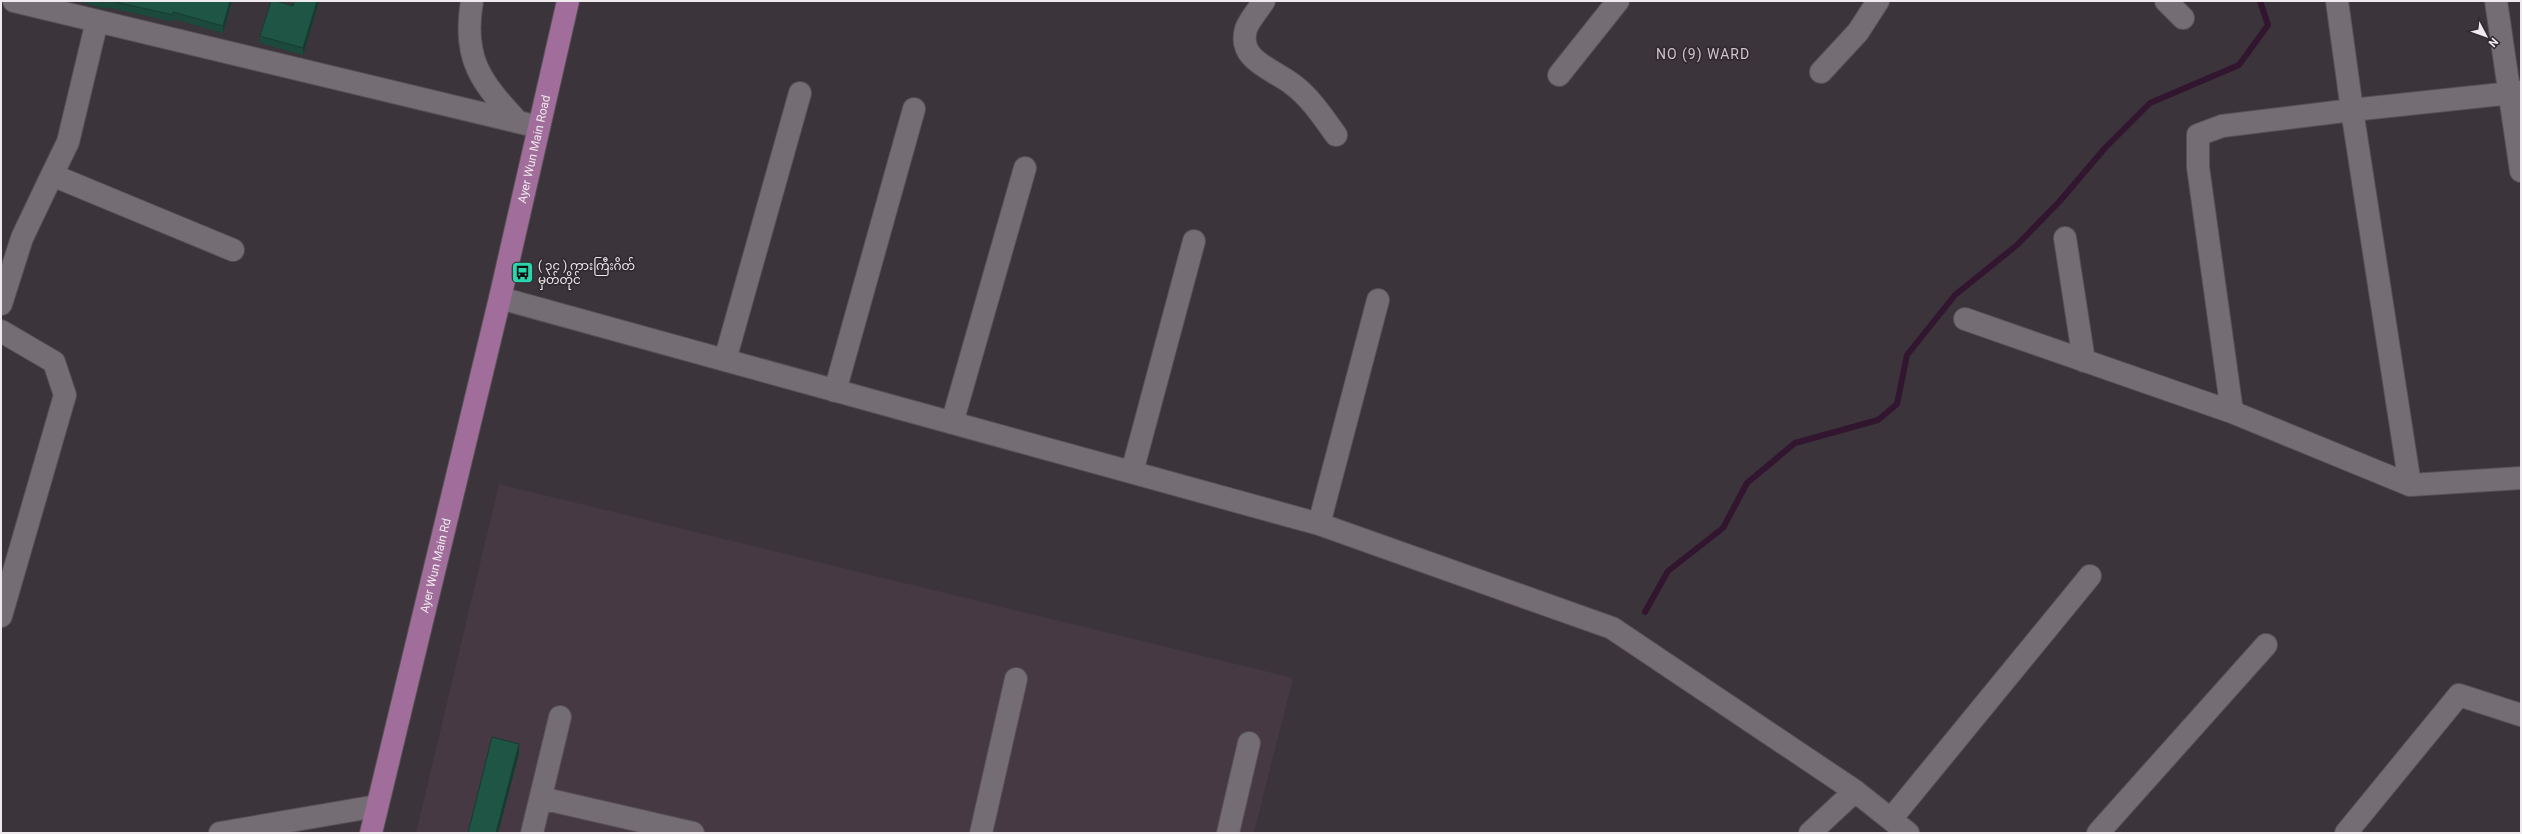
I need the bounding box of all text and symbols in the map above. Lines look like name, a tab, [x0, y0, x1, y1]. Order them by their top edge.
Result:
north arrow	[2466, 16, 2506, 56]
text: N	[2486, 35, 2501, 50]
district label: NO (9) WARD	[1656, 46, 1750, 63]
street label: Ayer Wun Main Road	[515, 94, 553, 205]
place label: ( ၃၄ ) ကားကြီးဂိတ် မှတ်တိုင်	[538, 257, 635, 290]
bus stop icon: ( ၃၄ ) ကားကြီးဂိတ် မှတ်တိုင်	[509, 260, 535, 286]
street label: Ayer Wun Main Rd	[417, 517, 454, 615]

